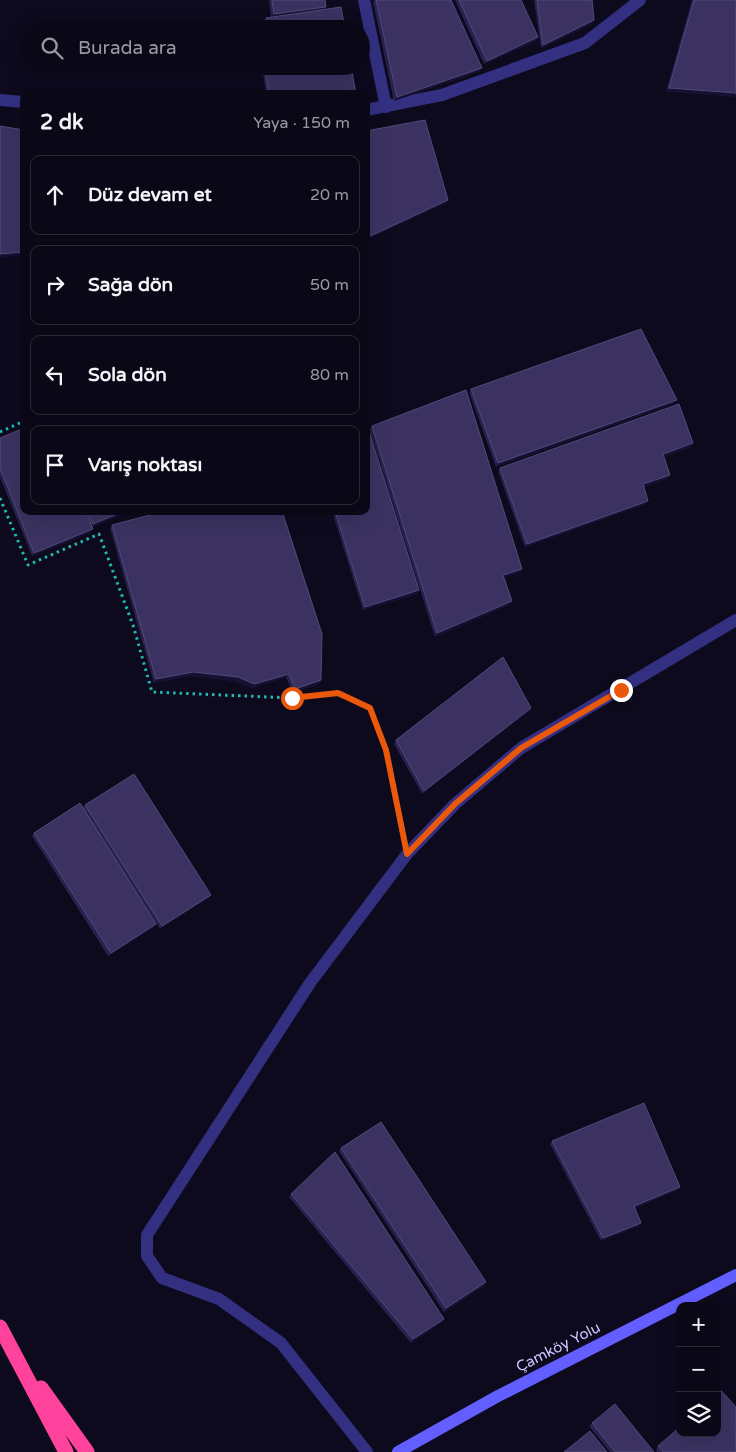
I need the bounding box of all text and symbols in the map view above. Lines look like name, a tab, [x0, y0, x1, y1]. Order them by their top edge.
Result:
search box	[20, 20, 370, 75]
icon: search	[38, 34, 66, 62]
text: Burada ara	[78, 37, 177, 59]
text: 2 dk	[40, 110, 83, 135]
text: Yaya · 150 m	[253, 113, 350, 133]
icon: ahead	[41, 181, 69, 209]
text: Düz devam et	[88, 184, 212, 206]
text: 20 m	[310, 185, 349, 205]
icon: right	[41, 271, 69, 299]
text: Sağa dön	[88, 274, 173, 296]
text: 50 m	[310, 275, 349, 295]
icon: left	[41, 361, 69, 389]
text: Sola dön	[88, 364, 167, 386]
text: 80 m	[310, 365, 349, 385]
icon: arrive	[41, 451, 69, 479]
text: Varış noktası	[88, 454, 202, 476]
route end	[610, 679, 633, 702]
route start	[281, 687, 304, 710]
map controls	[676, 1302, 721, 1437]
button: +	[676, 1302, 721, 1347]
street label: Çamköy Yolu	[513, 1318, 603, 1376]
button: −	[676, 1347, 721, 1392]
button: layers	[676, 1392, 721, 1437]

